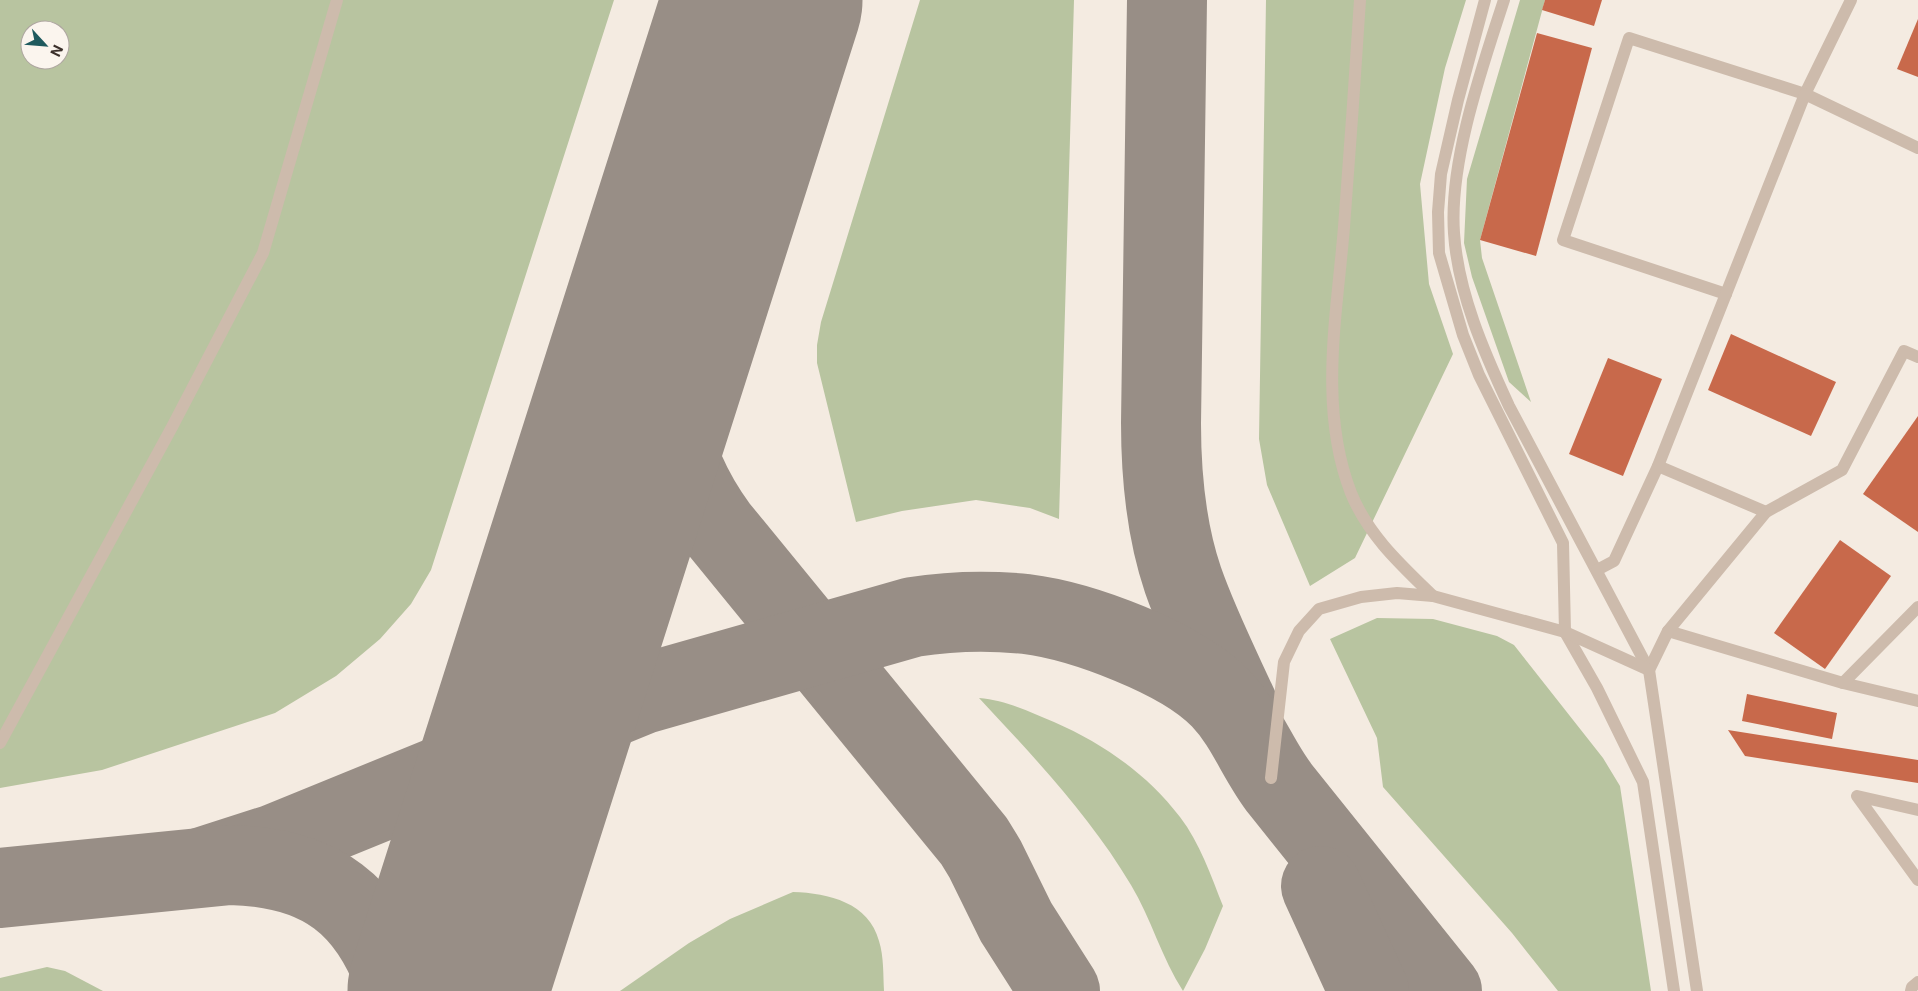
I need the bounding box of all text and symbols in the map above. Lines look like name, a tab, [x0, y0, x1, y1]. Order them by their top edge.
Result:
north arrow	[20, 20, 70, 70]
text: N	[47, 42, 67, 59]

